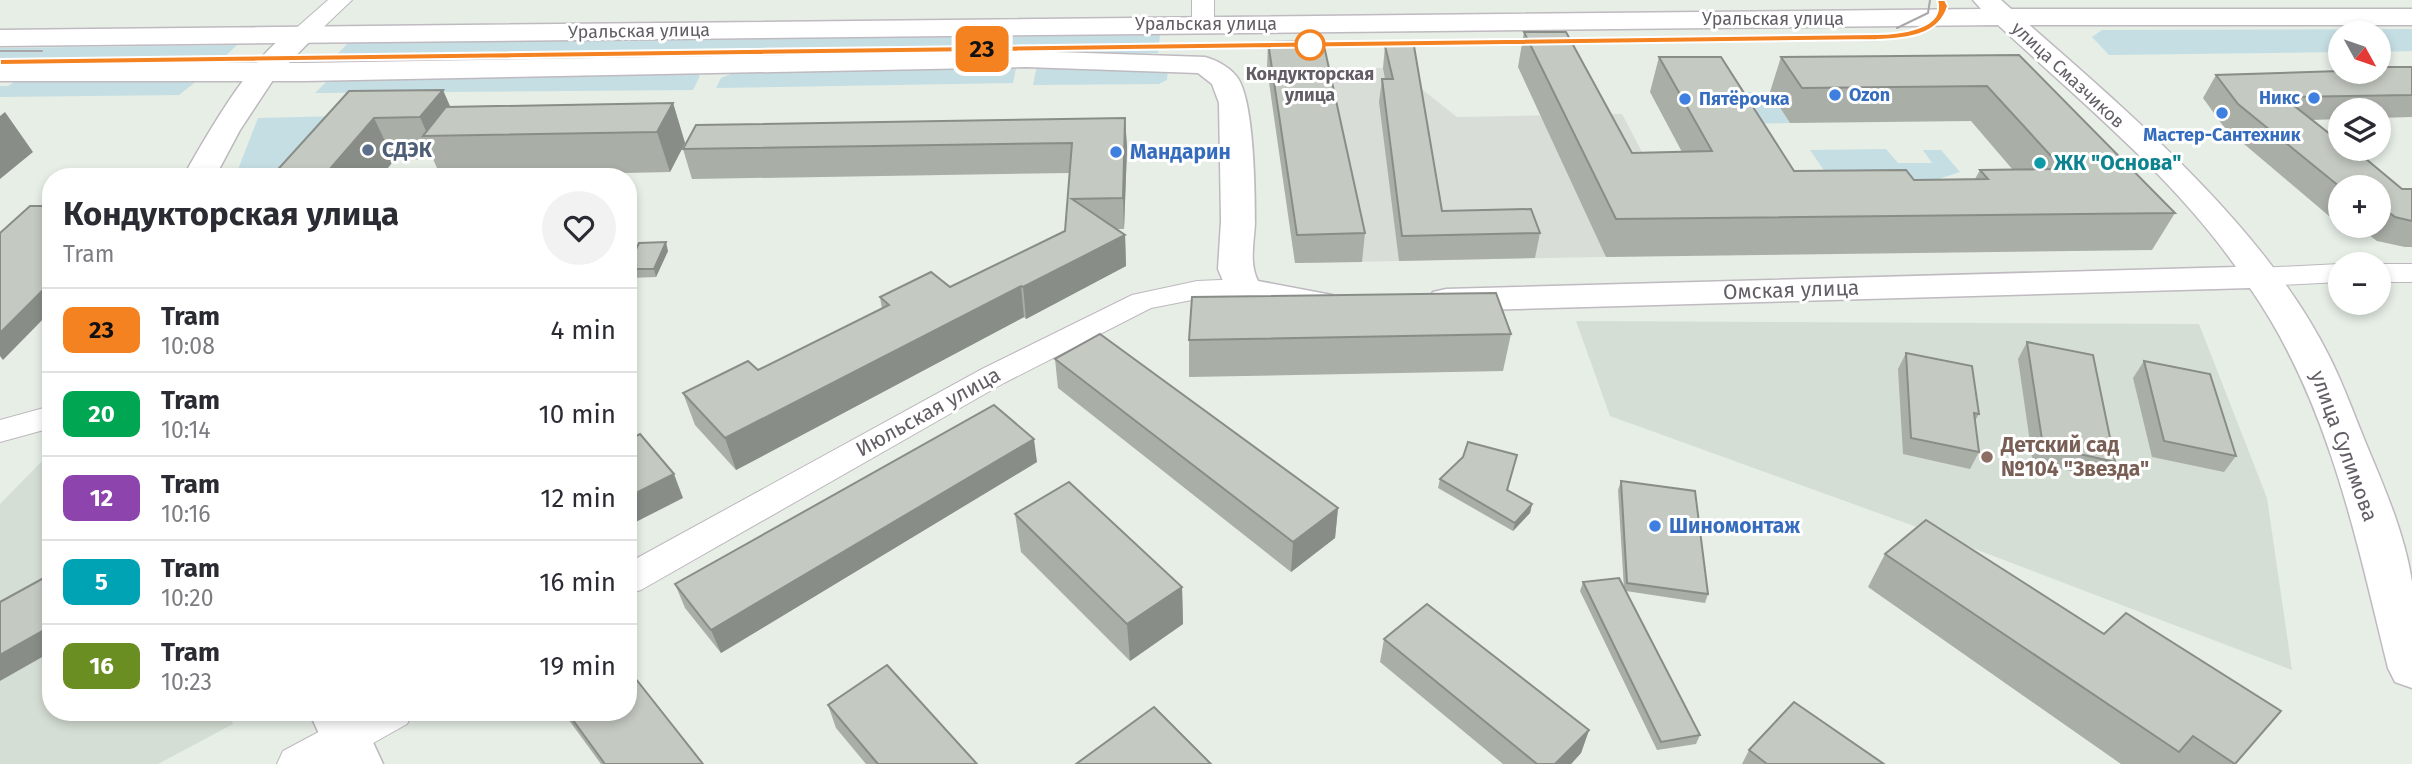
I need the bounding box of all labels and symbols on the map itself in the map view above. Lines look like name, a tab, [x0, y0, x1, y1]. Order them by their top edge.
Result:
street label: Уральская улица	[1702, 8, 1844, 30]
street label: Уральская улица	[1135, 13, 1277, 35]
street label: улица Смазчиков	[2007, 17, 2129, 133]
street label: Уральская улица	[568, 19, 710, 43]
north arrow	[2328, 21, 2390, 84]
line badge: 23	[950, 26, 1014, 72]
marker: Кондукторская улица	[1295, 30, 1325, 60]
place label: Кондукторская улица	[1246, 63, 1374, 106]
place label: Ozon	[1849, 84, 1890, 106]
marker: Ozon	[1827, 87, 1843, 103]
place label: Никс	[2259, 87, 2300, 109]
place label: Пятёрочка	[1699, 88, 1790, 110]
marker: Никс	[2306, 90, 2322, 106]
marker: Пятёрочка	[1677, 91, 1693, 107]
marker: Мастер-Сантехник	[2214, 105, 2230, 121]
place label: Мастер-Сантехник	[2143, 124, 2301, 146]
place label: СДЭК	[382, 137, 433, 163]
place label: Мандарин	[1130, 139, 1231, 165]
marker: СДЭК	[360, 142, 376, 158]
marker: Мандарин	[1108, 144, 1124, 160]
place label: ЖК "Основа"	[2053, 150, 2181, 176]
marker: ЖК "Основа"	[2032, 155, 2048, 171]
street label: Омская улица	[1722, 275, 1860, 305]
street label: Июльская улица	[851, 362, 1005, 462]
street label: улица Сулимова	[2305, 367, 2383, 525]
place label: Детский сад №104 "Звезда"	[2000, 432, 2149, 482]
marker: Детский сад №104 "Звезда"	[1979, 449, 1995, 465]
place label: Шиномонтаж	[1669, 513, 1800, 539]
marker: Шиномонтаж	[1647, 518, 1663, 534]

